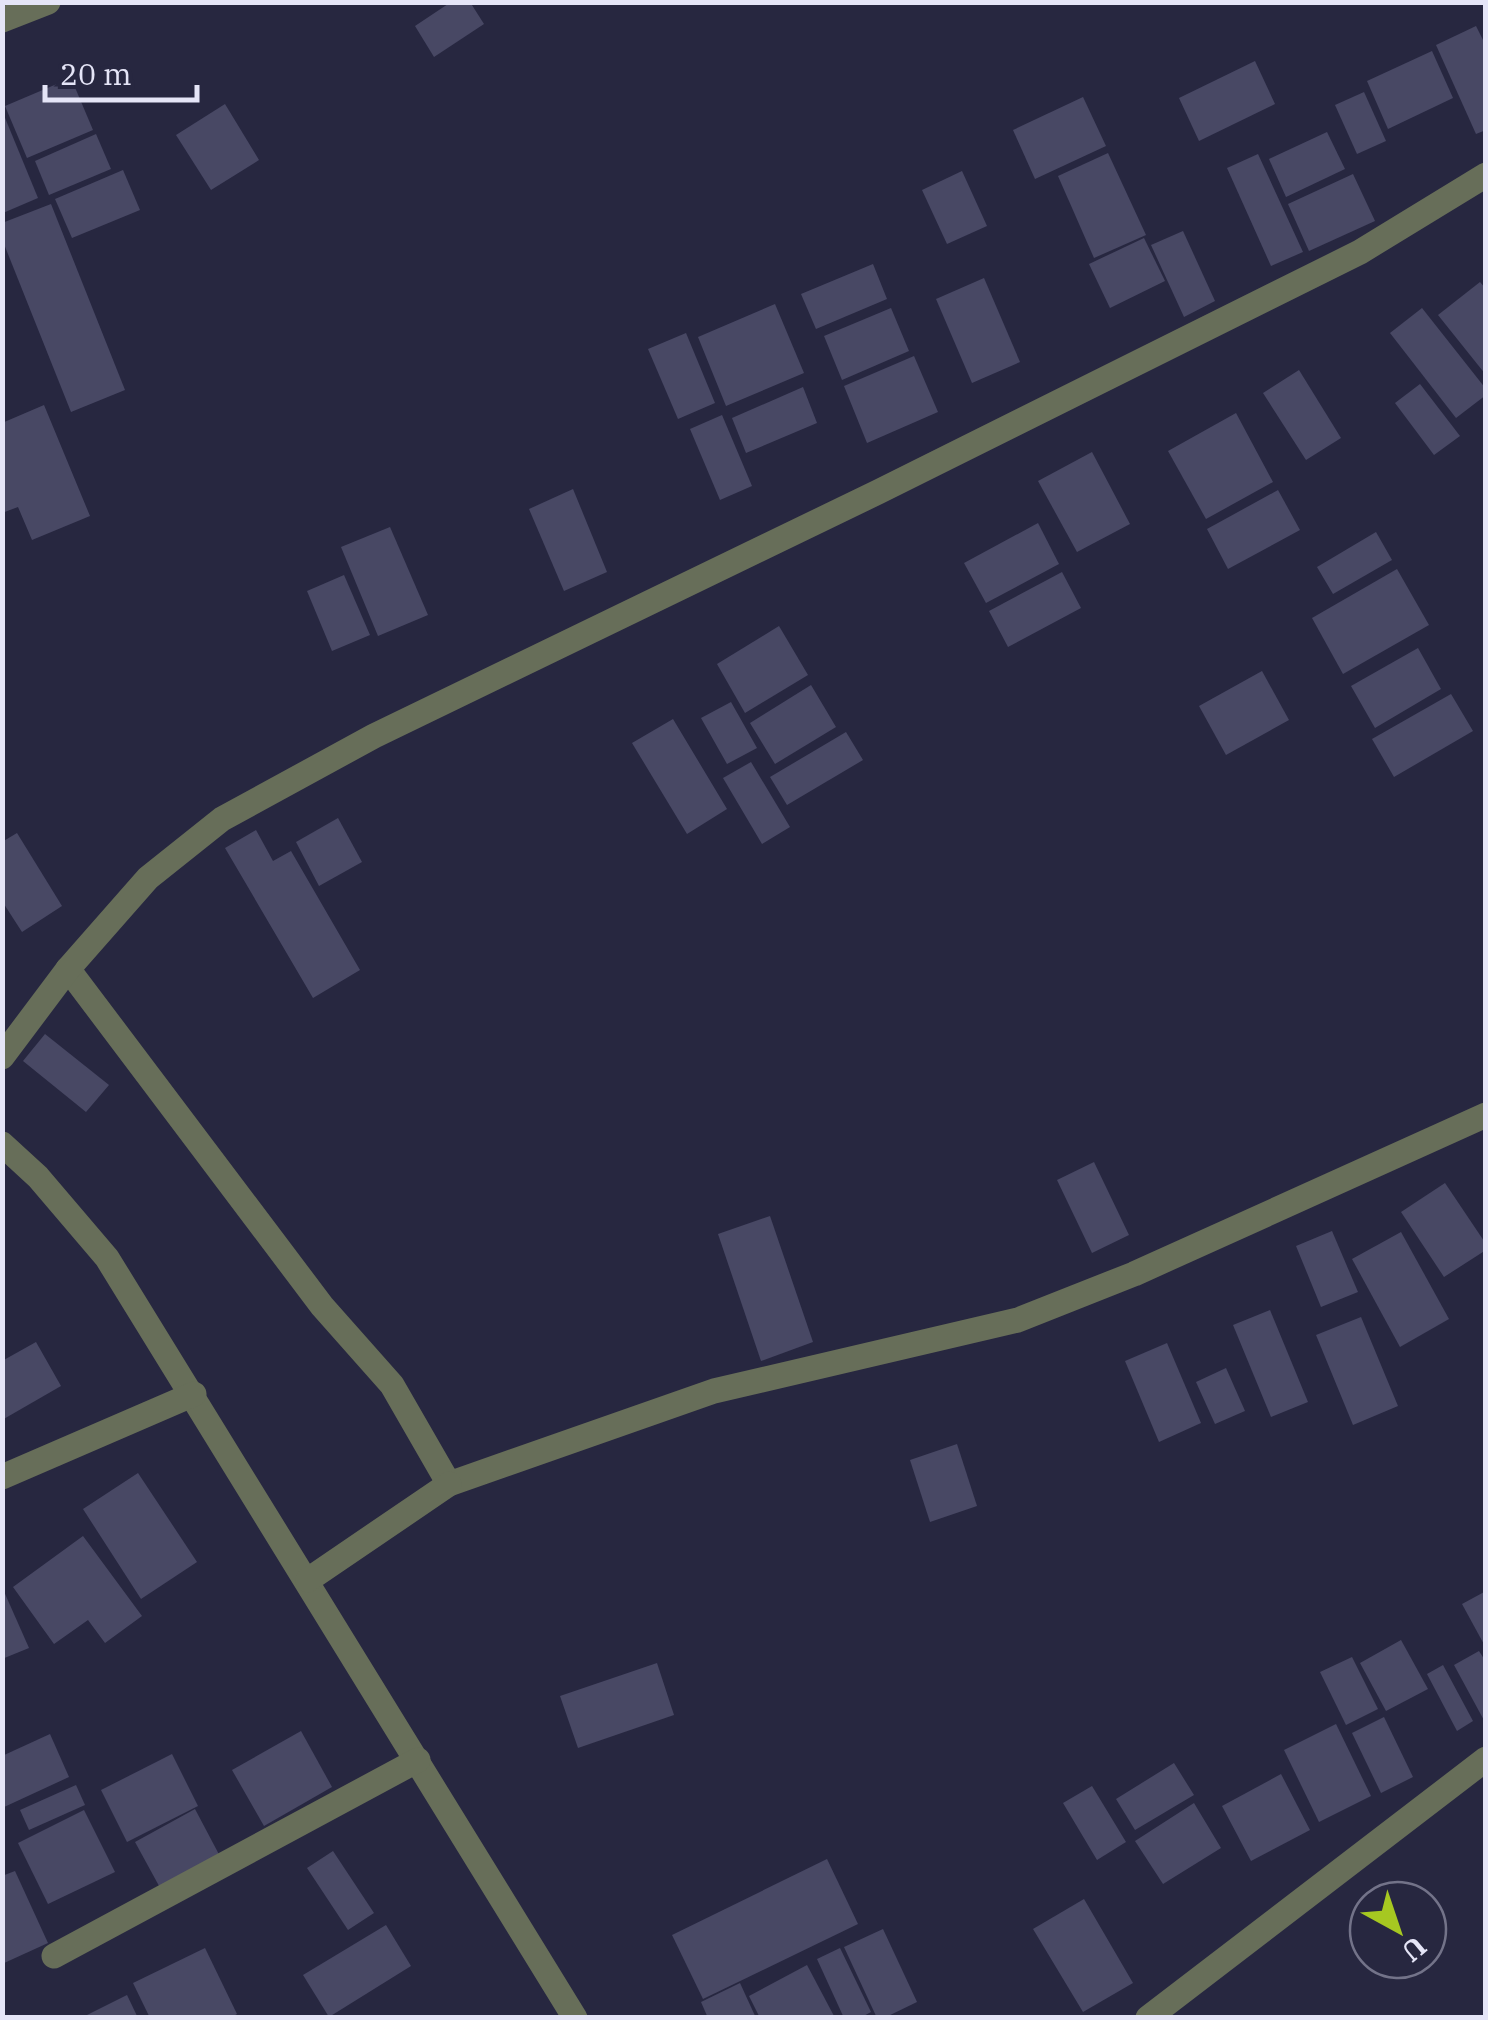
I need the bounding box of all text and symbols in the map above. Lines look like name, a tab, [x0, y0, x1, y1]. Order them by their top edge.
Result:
scale bar	[45, 40, 198, 102]
text: 20 m	[60, 54, 132, 93]
north arrow	[1348, 1880, 1448, 1980]
text: U	[1394, 1928, 1435, 1971]

